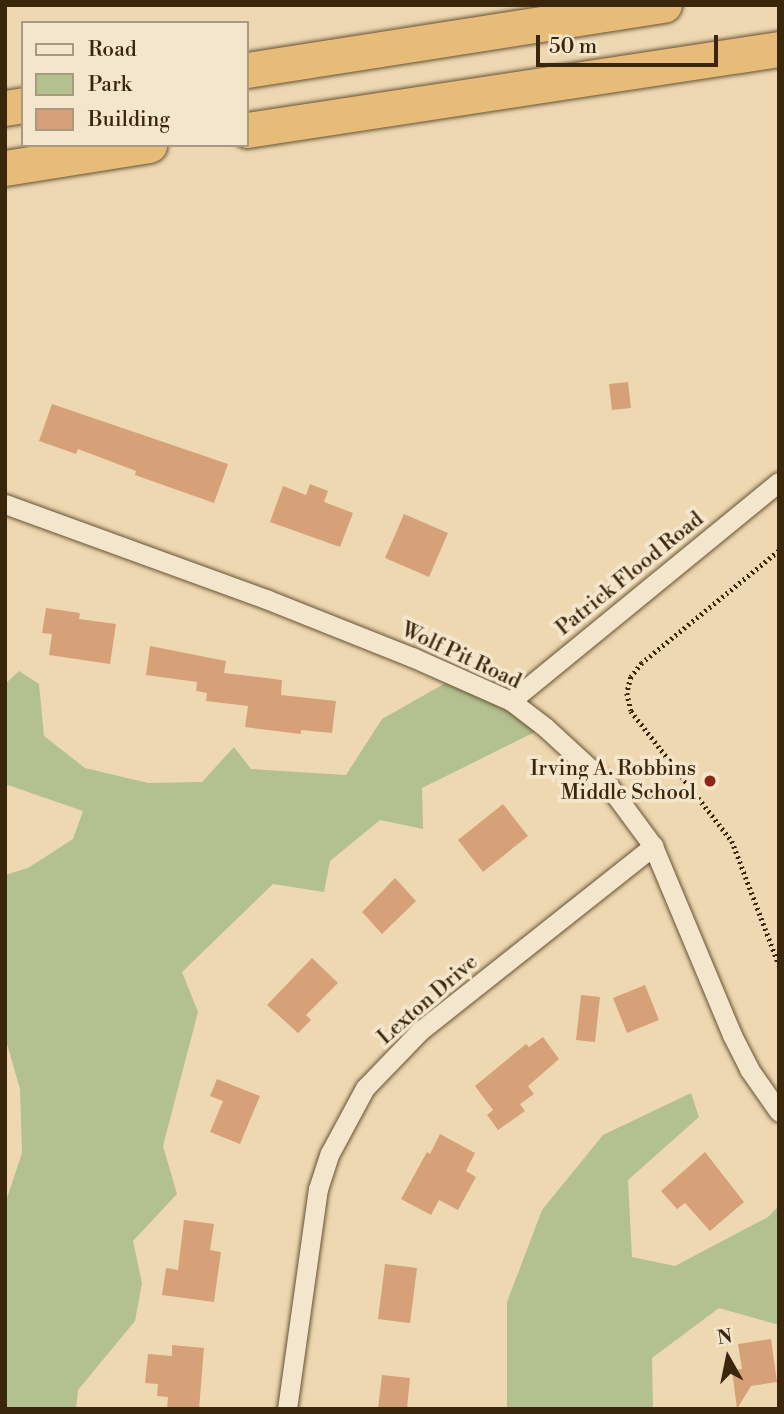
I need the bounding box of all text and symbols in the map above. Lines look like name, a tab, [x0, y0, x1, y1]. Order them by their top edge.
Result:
legend	[21, 21, 248, 147]
scale bar	[539, 21, 721, 65]
text: 50 m	[549, 34, 597, 60]
text: Road	[88, 37, 137, 63]
text: Park	[88, 72, 132, 98]
text: Building	[88, 107, 170, 133]
street label: Patrick Flood Road	[551, 507, 709, 641]
street label: Wolf Pit Road	[397, 617, 525, 695]
place label: Irving A. Robbins Middle School	[530, 756, 696, 806]
marker: Irving A. Robbins Middle School	[702, 773, 718, 789]
street label: Lexton Drive	[373, 950, 483, 1050]
north arrow	[693, 1323, 763, 1393]
text: N	[715, 1324, 734, 1350]

